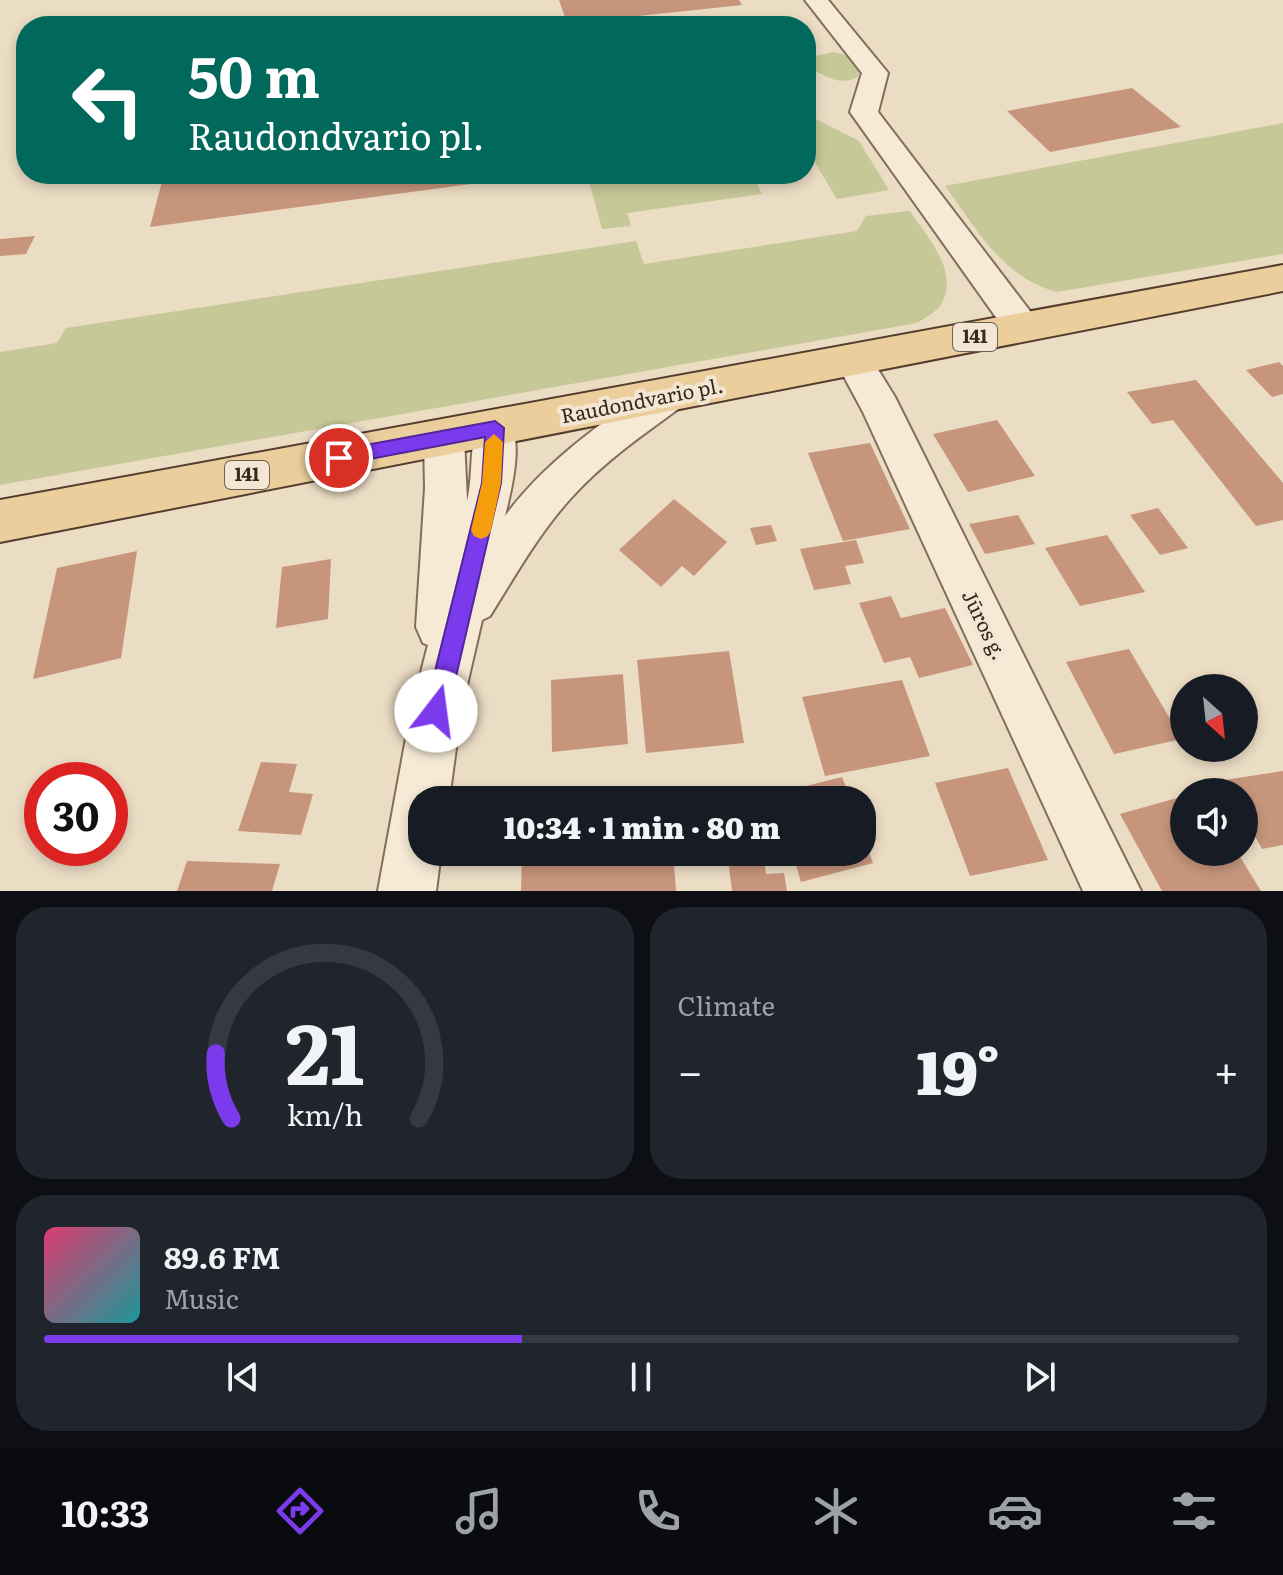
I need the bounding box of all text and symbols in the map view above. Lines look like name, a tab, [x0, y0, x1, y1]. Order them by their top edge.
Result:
text: 50 m	[188, 32, 320, 115]
icon: left	[56, 48, 160, 152]
text: Raudondvario pl.	[188, 108, 485, 161]
road number: 141	[953, 323, 997, 351]
street label: Raudondvario pl.	[558, 369, 725, 429]
pin	[305, 424, 373, 492]
icon: arrive	[317, 436, 361, 480]
road number: 141	[225, 461, 269, 489]
street label: Jūros g.	[956, 584, 1016, 664]
position arrow	[394, 669, 478, 753]
north arrow	[1170, 674, 1258, 762]
map controls	[1170, 674, 1258, 866]
speed limit sign: 30	[24, 762, 128, 866]
button: sound	[1170, 778, 1258, 866]
text: 10:34 · 1 min · 80 m	[504, 804, 780, 848]
text: Climate	[678, 985, 775, 1024]
text: 21	[285, 987, 364, 1111]
text: 19°	[917, 1024, 1000, 1113]
text: −	[678, 1036, 703, 1102]
text: +	[1213, 1036, 1239, 1102]
text: km/h	[287, 1092, 363, 1135]
text: 89.6 FM	[164, 1234, 280, 1278]
text: Music	[164, 1278, 239, 1317]
icon: previous	[221, 1355, 265, 1399]
icon: pause	[619, 1355, 663, 1399]
icon: next	[1018, 1355, 1062, 1399]
icon: directions	[272, 1483, 328, 1539]
icon: music	[451, 1483, 507, 1539]
icon: phone	[630, 1483, 686, 1539]
icon: climate	[808, 1483, 864, 1539]
icon: car	[987, 1483, 1043, 1539]
icon: filters	[1166, 1483, 1222, 1539]
text: 10:33	[61, 1485, 149, 1538]

